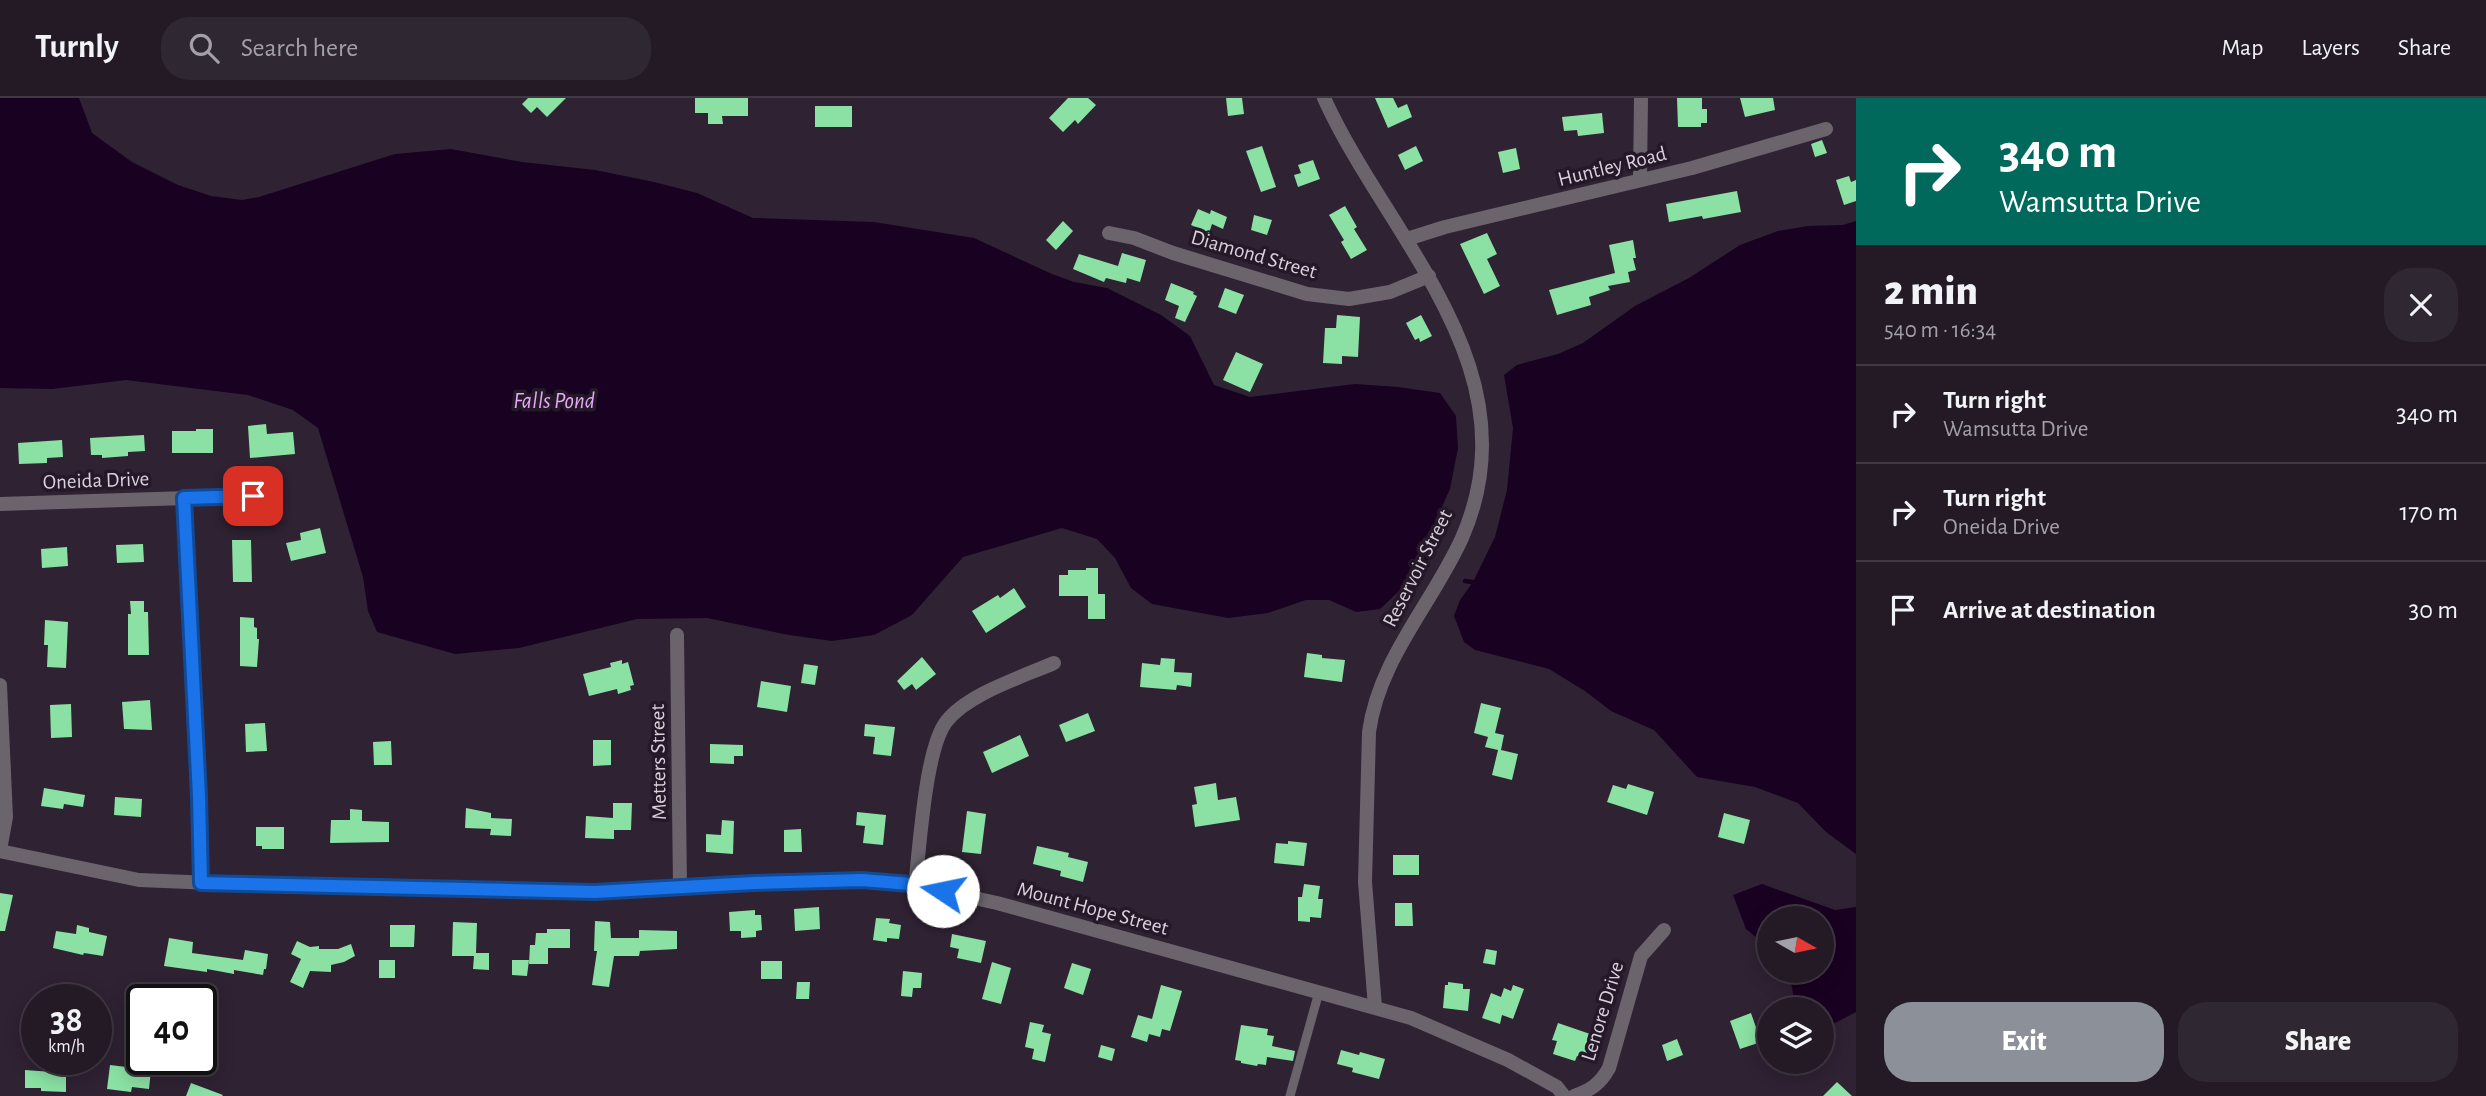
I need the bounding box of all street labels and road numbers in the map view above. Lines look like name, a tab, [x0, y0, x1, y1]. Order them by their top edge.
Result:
street label: Huntley Road	[1556, 143, 1669, 190]
street label: Diamond Street	[1189, 227, 1319, 283]
street label: Oneida Drive	[42, 468, 150, 493]
street label: Reservoir Street	[1379, 506, 1456, 630]
street label: Metters Street	[647, 703, 670, 820]
street label: Mount Hope Street	[1015, 878, 1171, 939]
street label: Lenore Drive	[1577, 959, 1628, 1063]

